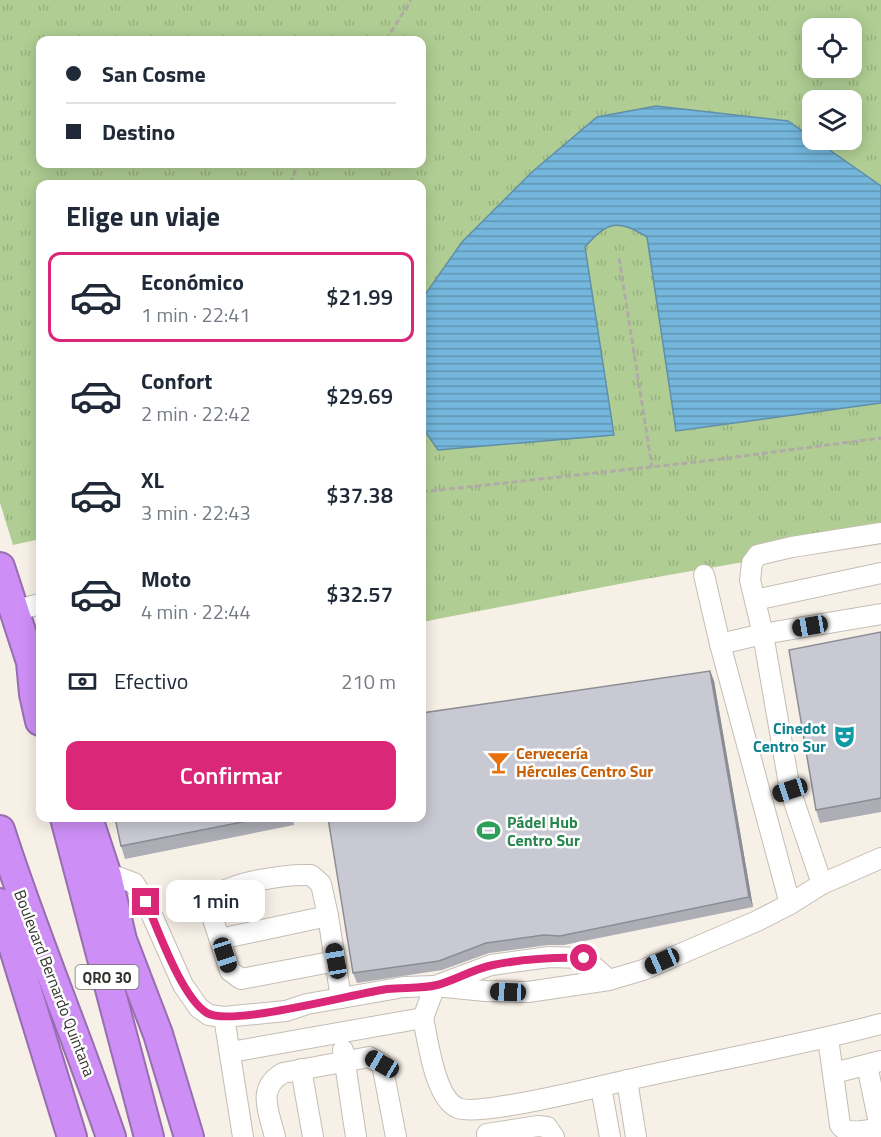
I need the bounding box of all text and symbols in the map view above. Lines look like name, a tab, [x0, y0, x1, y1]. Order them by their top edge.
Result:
map controls	[802, 18, 862, 150]
button: locate	[802, 18, 862, 78]
text: San Cosme	[102, 57, 206, 91]
button: layers	[802, 90, 862, 150]
text: Destino	[102, 115, 175, 149]
text: Elige un viaje	[66, 195, 220, 236]
text: Económico	[141, 265, 244, 299]
icon: car	[69, 270, 123, 324]
text: $21.99	[326, 280, 393, 314]
text: 1 min · 22:41	[141, 299, 251, 330]
text: Confort	[141, 364, 212, 398]
icon: car	[69, 369, 123, 423]
text: $29.69	[326, 379, 393, 413]
text: 2 min · 22:42	[141, 398, 251, 429]
text: XL	[141, 463, 164, 497]
icon: car	[69, 468, 123, 522]
text: $37.38	[326, 478, 393, 512]
text: 3 min · 22:43	[141, 497, 251, 528]
text: Moto	[141, 562, 191, 596]
icon: car	[69, 567, 123, 621]
text: $32.57	[326, 577, 393, 611]
text: 4 min · 22:44	[141, 596, 251, 627]
car	[791, 614, 829, 638]
text: Efectivo	[114, 664, 188, 698]
icon: cash	[66, 665, 99, 698]
text: 210 m	[341, 666, 396, 697]
place label: Cinedot Centro Sur	[753, 716, 826, 758]
theatre icon: Cinedot Centro Sur	[831, 724, 857, 750]
button: Confirmar	[66, 741, 396, 810]
place label: Cervecería Hércules Centro Sur	[516, 741, 653, 783]
bar icon: Cervecería Hércules Centro Sur	[485, 749, 511, 775]
car	[770, 776, 810, 804]
place label: Pádel Hub Centro Sur	[507, 810, 580, 852]
sports icon: Pádel Hub Centro Sur	[476, 818, 502, 844]
callout: 1 min	[167, 881, 266, 923]
text: 1 min	[191, 885, 240, 916]
street label: Boulevard Bernardo Quintana	[8, 886, 102, 1080]
route end	[132, 888, 159, 915]
car	[211, 935, 239, 975]
car	[324, 942, 348, 980]
route start	[570, 944, 597, 971]
car	[642, 945, 682, 977]
road number: QRO 30	[76, 965, 138, 989]
car	[490, 982, 526, 1002]
car	[362, 1047, 402, 1081]

